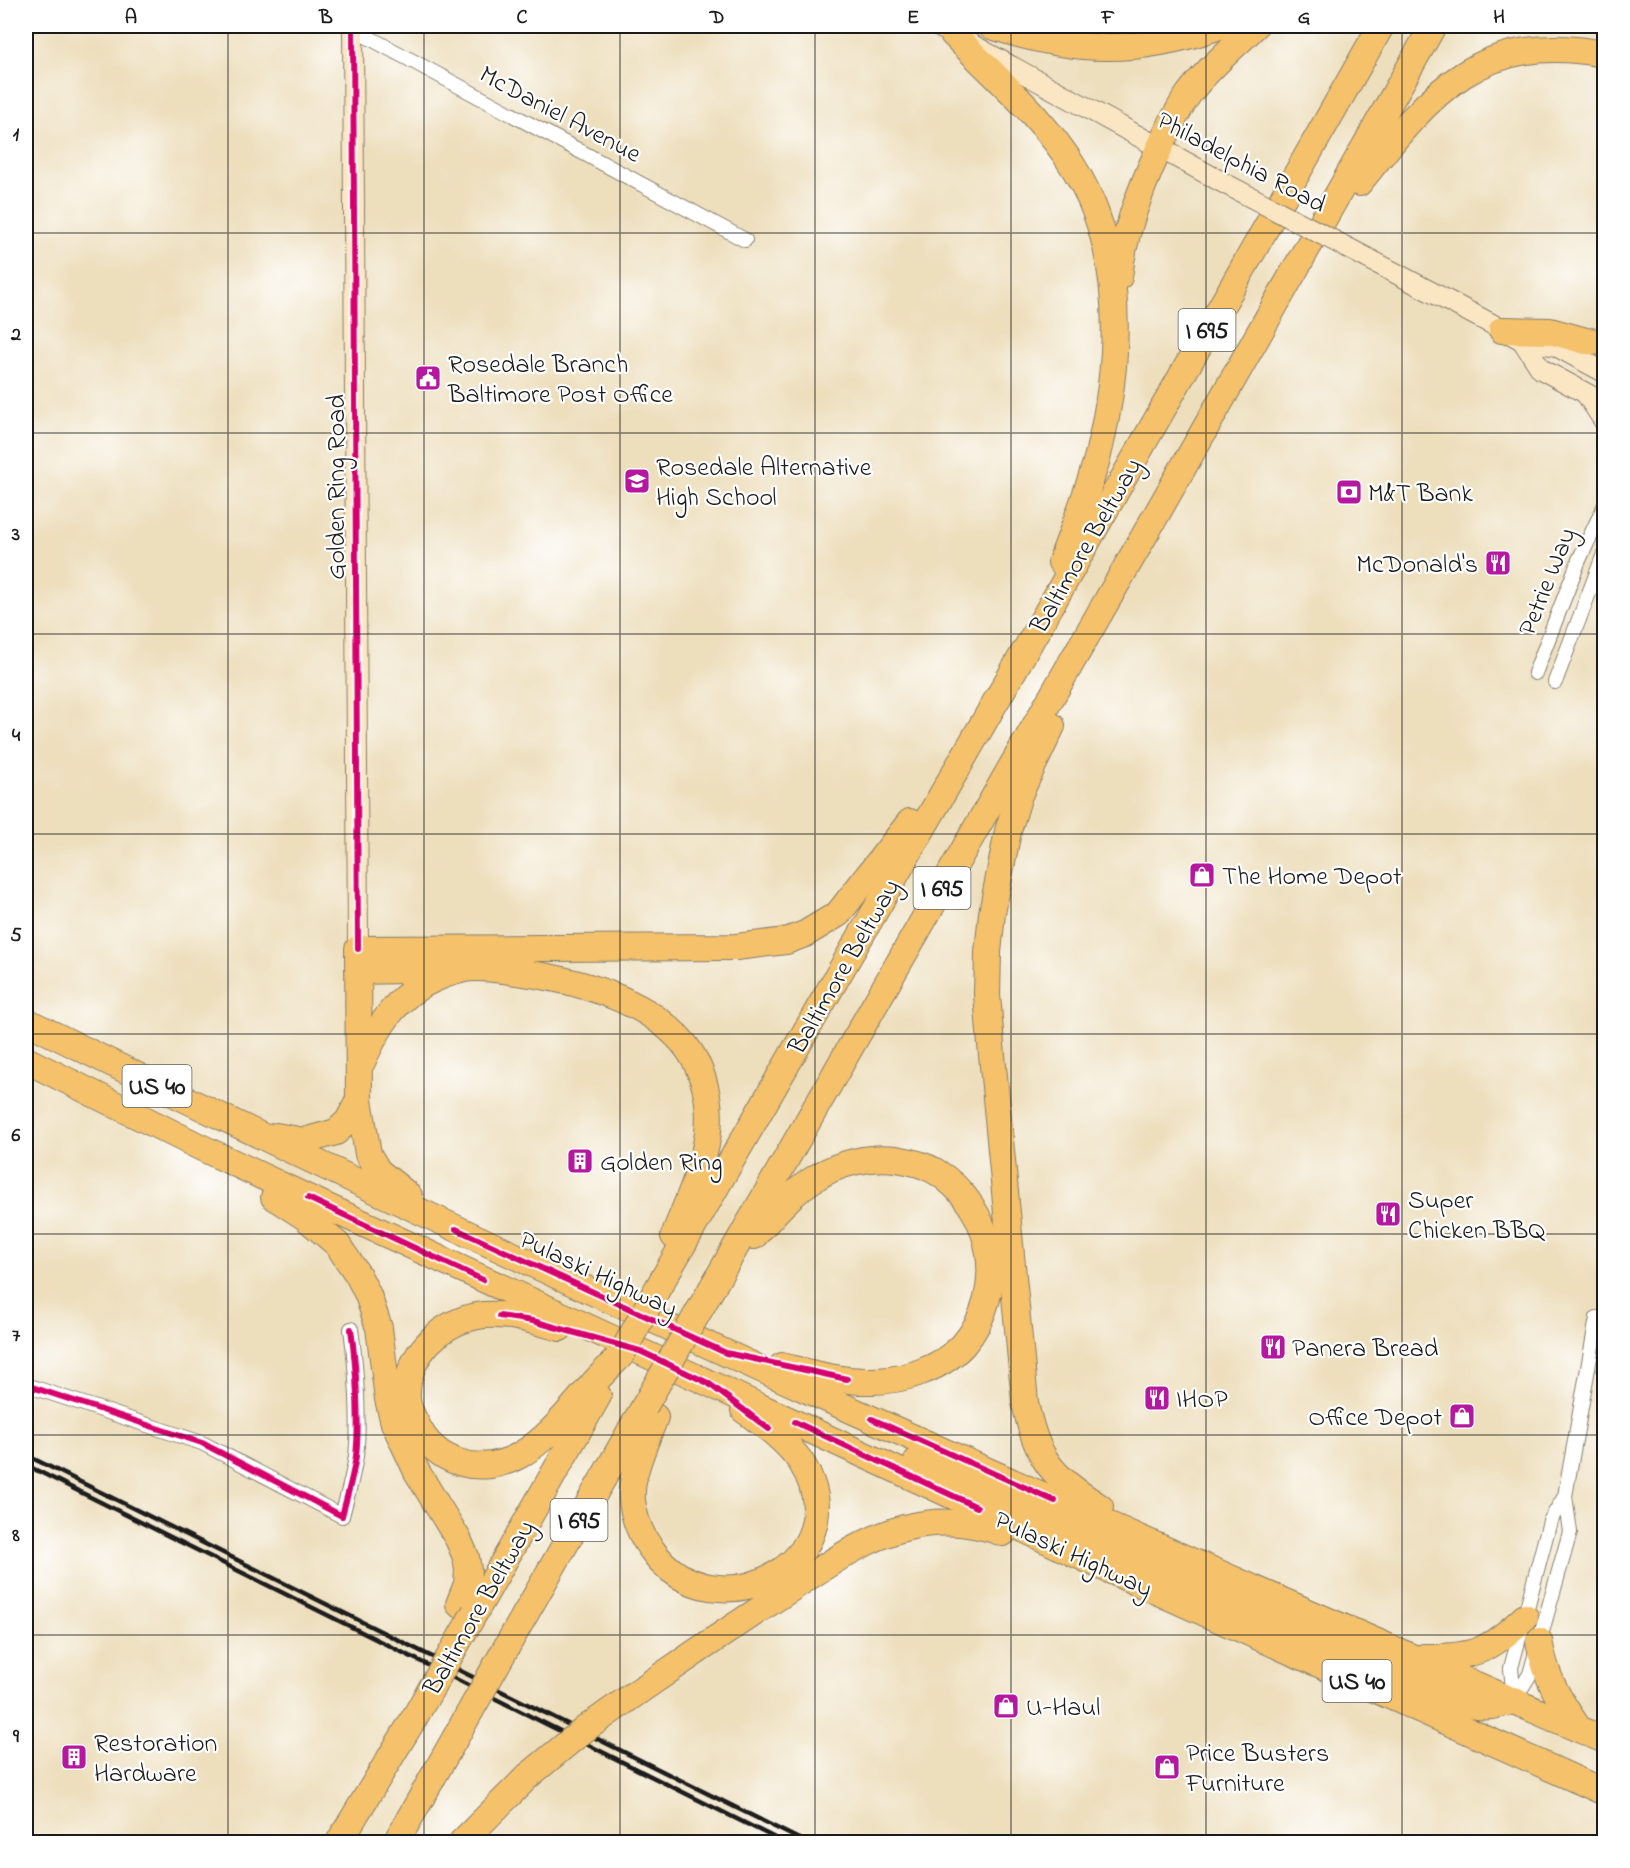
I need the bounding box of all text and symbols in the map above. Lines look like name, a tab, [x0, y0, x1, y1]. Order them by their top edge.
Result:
text: A	[125, 4, 137, 33]
text: B	[318, 4, 333, 33]
text: C	[517, 4, 528, 33]
text: D	[709, 4, 724, 33]
text: E	[907, 4, 919, 33]
text: F	[1101, 4, 1115, 33]
text: G	[1298, 4, 1311, 33]
text: H	[1493, 4, 1505, 33]
street label: McDaniel Avenue	[472, 57, 647, 174]
street label: Philadelphia Road	[1149, 103, 1332, 225]
text: 1	[13, 121, 20, 150]
road number: I 695	[1178, 309, 1236, 351]
text: 2	[10, 321, 21, 350]
place label: Rosedale Branch Baltimore Post Office	[447, 347, 673, 415]
public building icon: Rosedale Branch Baltimore Post Office	[413, 363, 443, 393]
street label: Golden Ring Road	[319, 394, 357, 580]
place label: Rosedale Alternative High School	[656, 450, 872, 518]
street label: Baltimore Beltway	[1021, 452, 1153, 642]
school or university icon: Rosedale Alternative High School	[622, 466, 652, 496]
place label: M&T Bank	[1368, 476, 1473, 514]
bank icon: M&T Bank	[1334, 477, 1364, 507]
text: 3	[11, 521, 20, 550]
street label: Petrie Way	[1510, 522, 1588, 642]
place label: McDonald's	[1356, 547, 1478, 585]
restaurant icon: McDonald's	[1483, 548, 1513, 578]
text: 4	[12, 722, 21, 751]
place label: The Home Depot	[1222, 859, 1402, 897]
shop icon: The Home Depot	[1187, 860, 1217, 890]
road number: I 695	[914, 867, 970, 909]
street label: Baltimore Beltway	[779, 873, 911, 1063]
text: 5	[10, 922, 22, 951]
road number: US 40	[122, 1065, 192, 1107]
text: 6	[12, 1122, 21, 1151]
place label: Golden Ring	[600, 1145, 723, 1183]
building icon: Golden Ring	[565, 1146, 595, 1176]
place label: Super Chicken BBQ	[1408, 1183, 1545, 1251]
restaurant icon: Super Chicken BBQ	[1373, 1199, 1403, 1229]
street label: Pulaski Highway	[512, 1222, 683, 1329]
text: 7	[12, 1322, 21, 1351]
place label: Panera Bread	[1292, 1331, 1439, 1369]
restaurant icon: Panera Bread	[1258, 1332, 1288, 1362]
place label: IHOP	[1176, 1382, 1228, 1420]
restaurant icon: IHOP	[1142, 1383, 1172, 1413]
place label: Office Depot	[1308, 1400, 1442, 1438]
shop icon: Office Depot	[1447, 1401, 1477, 1431]
road number: I 695	[550, 1499, 608, 1541]
street label: Pulaski Highway	[987, 1502, 1158, 1609]
street label: Baltimore Beltway	[414, 1514, 546, 1704]
text: 8	[11, 1522, 20, 1551]
road number: US 40	[1322, 1660, 1392, 1702]
place label: U-Haul	[1026, 1690, 1101, 1728]
shop icon: U-Haul	[991, 1691, 1021, 1721]
text: 9	[12, 1723, 20, 1752]
place label: Restoration Hardware	[94, 1726, 217, 1794]
place label: Price Busters Furniture	[1185, 1736, 1329, 1804]
building icon: Restoration Hardware	[59, 1742, 89, 1772]
shop icon: Price Busters Furniture	[1152, 1752, 1182, 1782]

